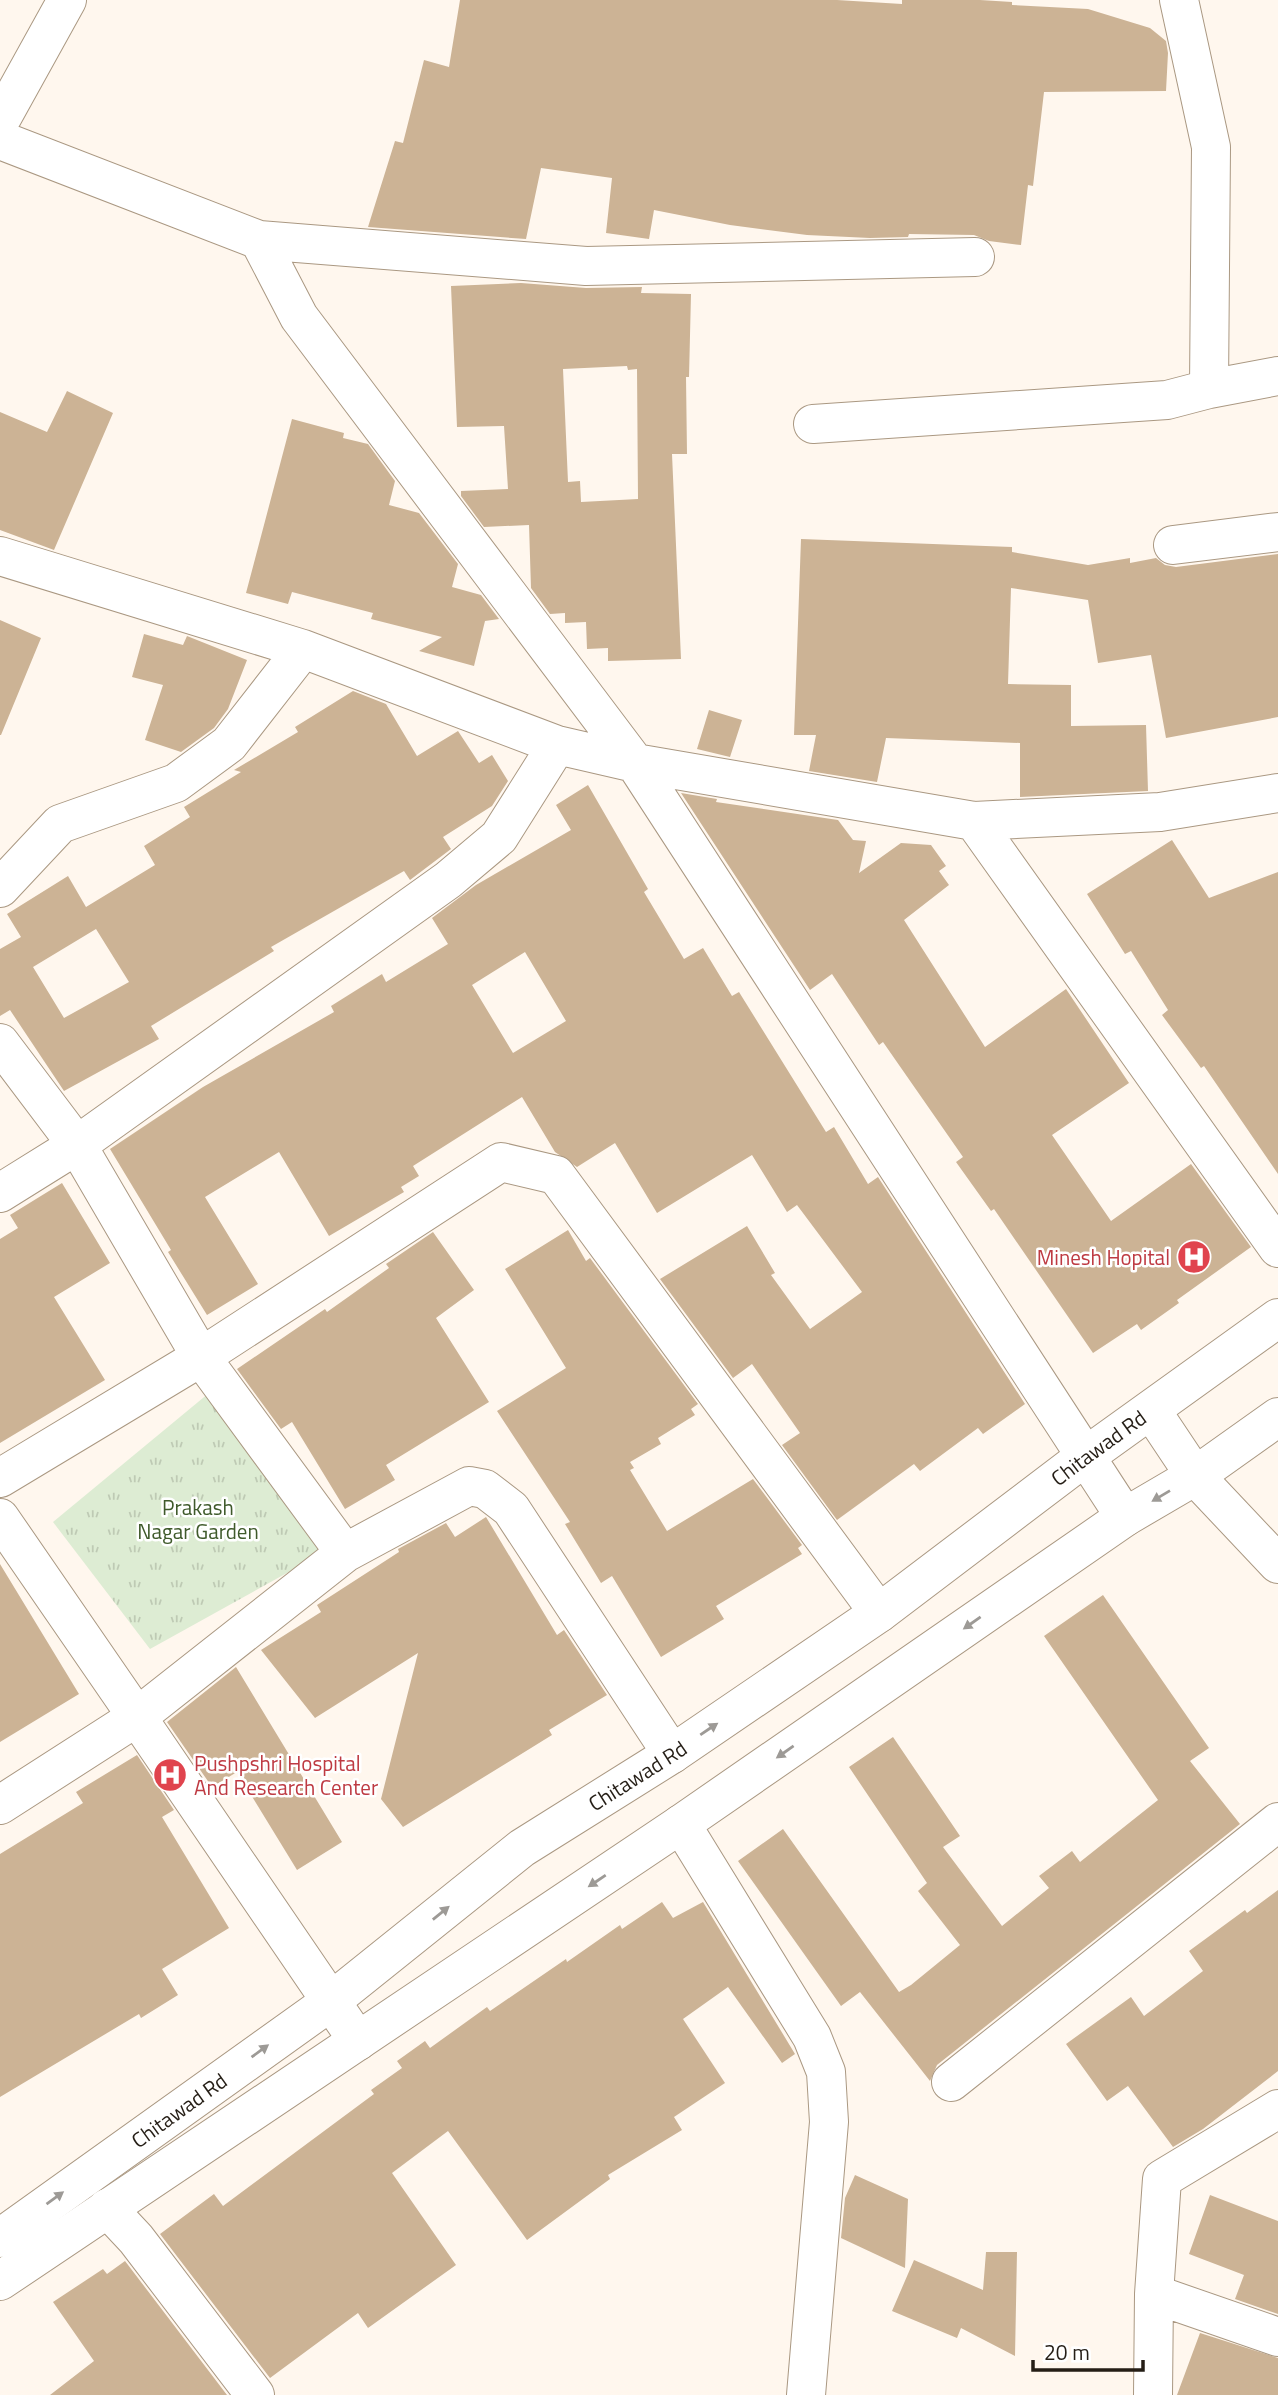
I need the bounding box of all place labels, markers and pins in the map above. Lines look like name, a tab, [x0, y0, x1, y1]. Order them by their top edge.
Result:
hospital icon: Minesh Hopital	[1175, 1238, 1213, 1276]
place label: Minesh Hopital	[1037, 1241, 1170, 1273]
place label: Pushpshri Hospital And Research Center	[194, 1747, 378, 1803]
hospital icon: Pushpshri Hospital And Research Center	[151, 1756, 189, 1794]

